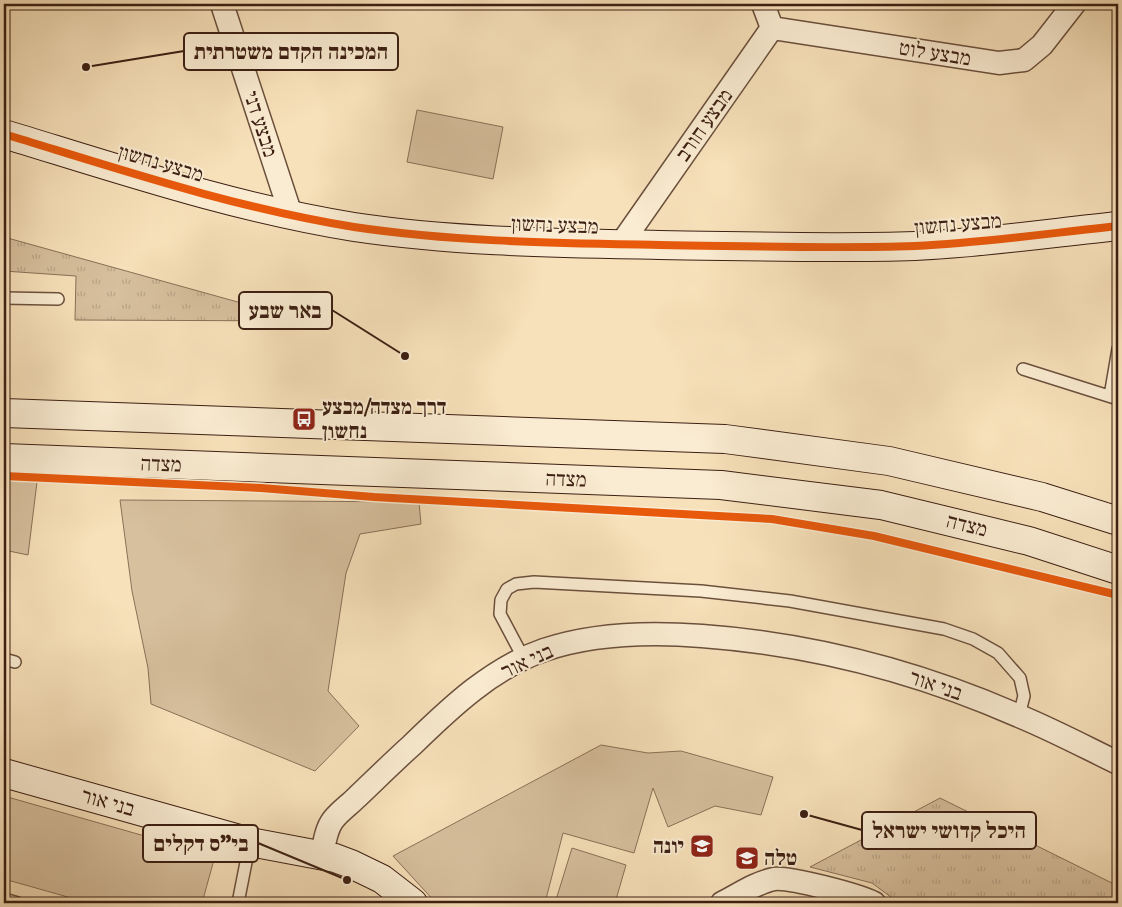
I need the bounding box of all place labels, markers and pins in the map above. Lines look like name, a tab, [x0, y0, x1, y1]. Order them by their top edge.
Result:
callout: המכינה הקדם משטרתית	[184, 33, 398, 70]
callout: באר שבע	[239, 292, 332, 329]
place label: דרך מצדה/מבצע נחשון	[322, 395, 447, 445]
bus stop icon: דרך מצדה/מבצע נחשון	[291, 406, 317, 432]
callout: היכל קדושי ישראל	[862, 812, 1036, 849]
callout: בי"ס דקלים	[143, 825, 258, 862]
school or university icon: יונה	[689, 833, 715, 859]
place label: יונה	[653, 834, 684, 860]
school or university icon: טלה	[734, 845, 760, 871]
place label: טלה	[764, 846, 797, 872]

